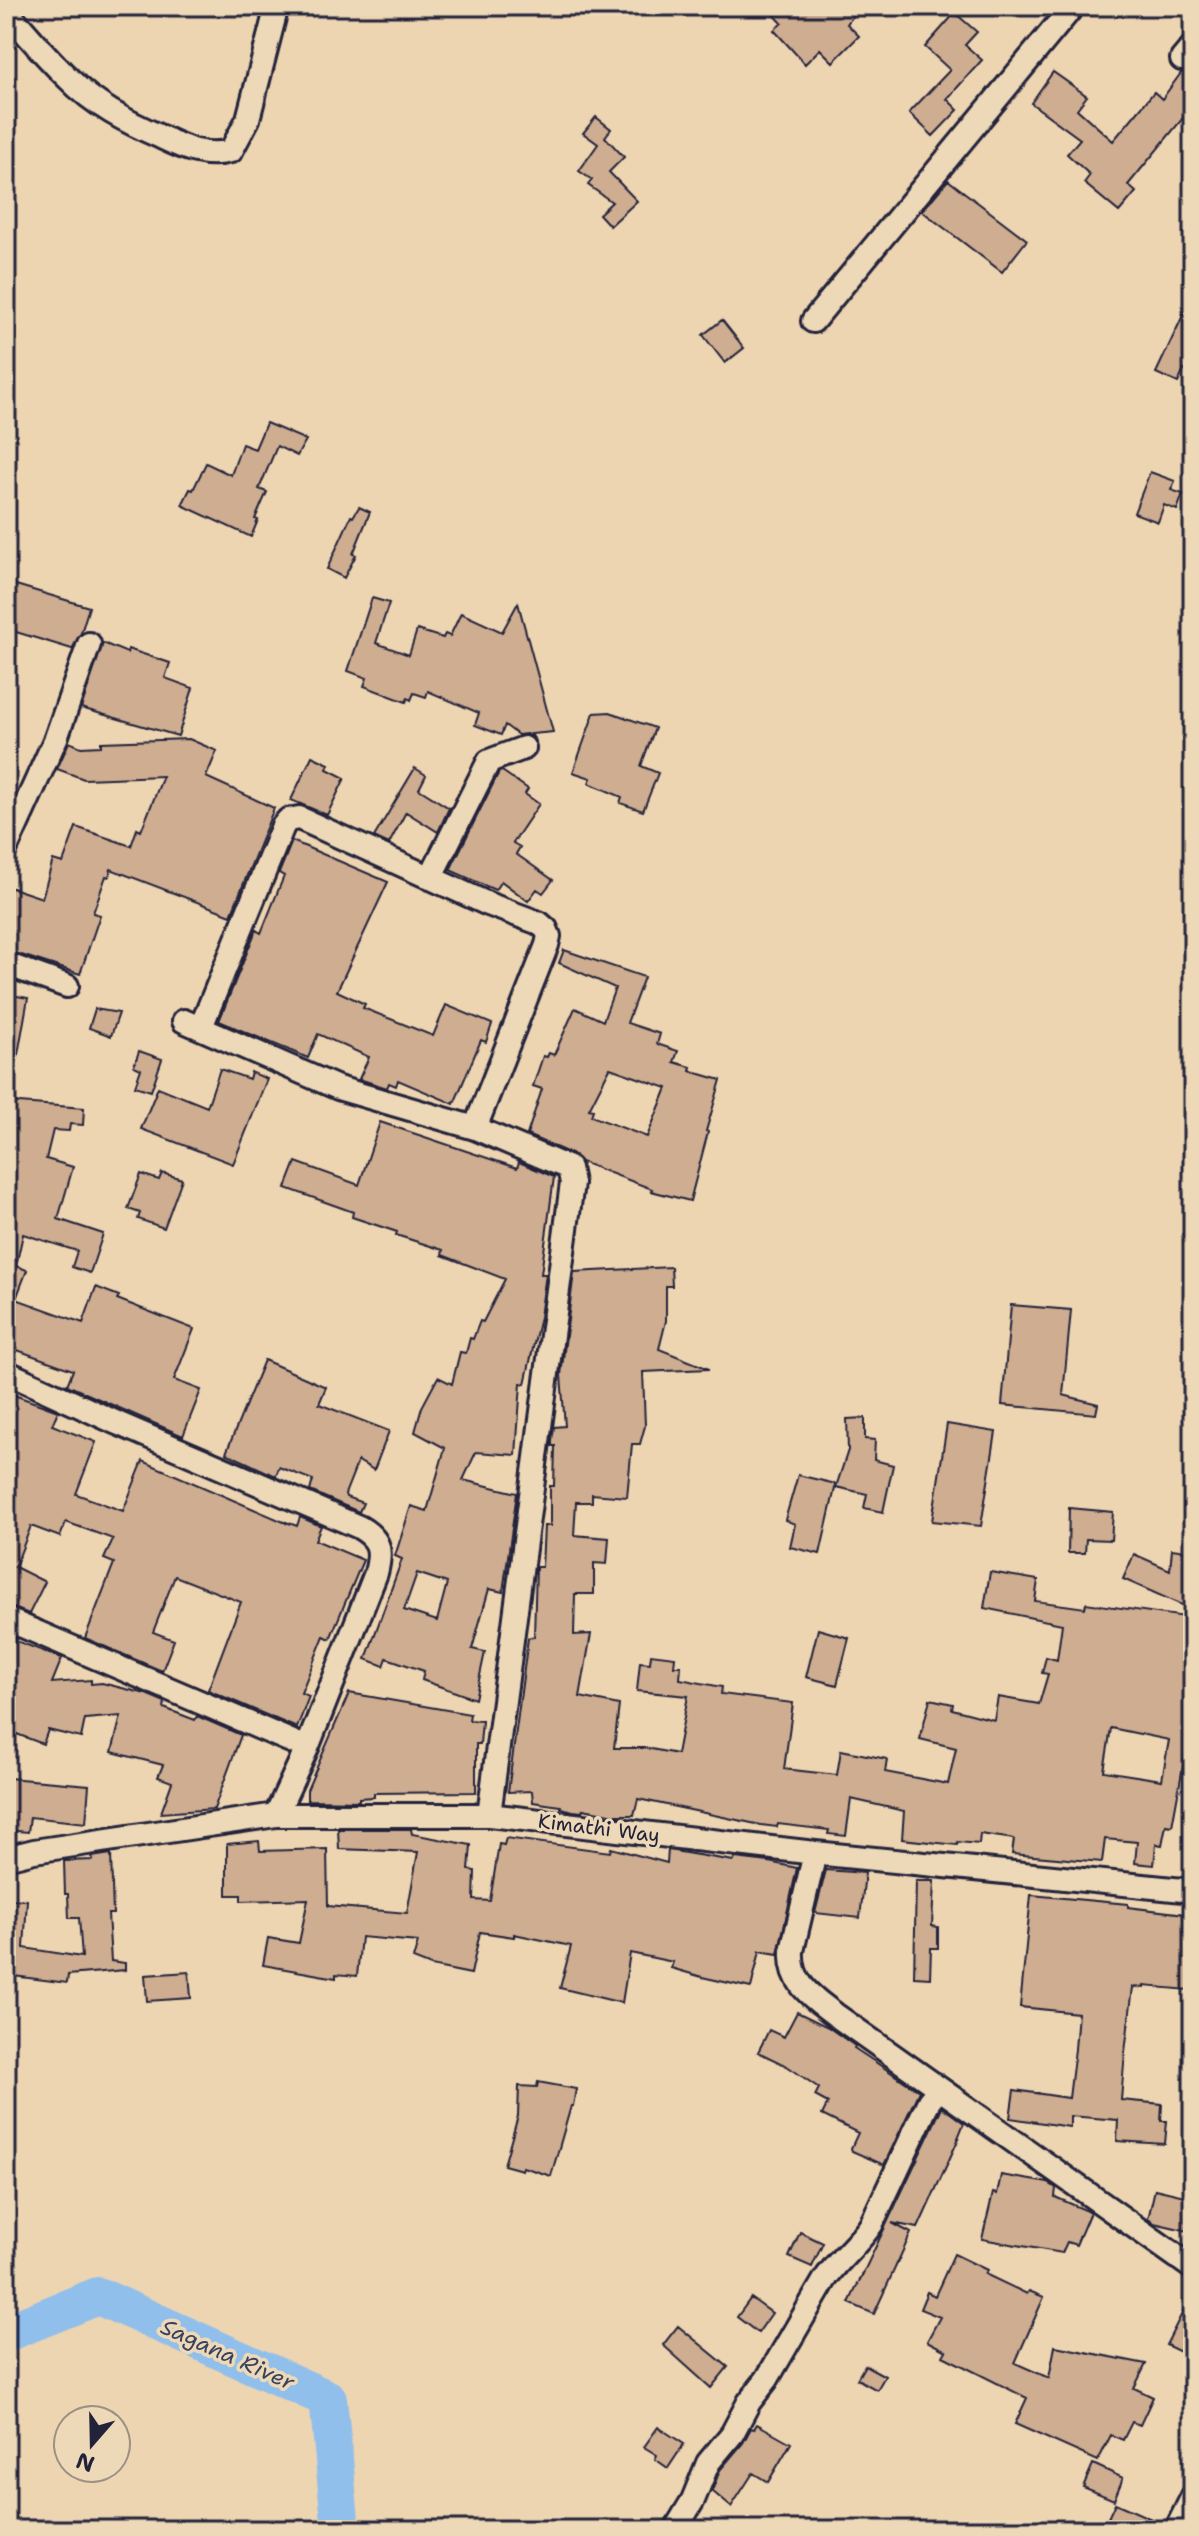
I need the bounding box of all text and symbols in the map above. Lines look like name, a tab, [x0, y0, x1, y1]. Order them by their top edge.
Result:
street label: Kimathi Way	[537, 1808, 661, 1848]
water label: Sagana River	[156, 2312, 300, 2397]
north arrow	[52, 2404, 132, 2484]
text: N	[72, 2446, 98, 2479]

